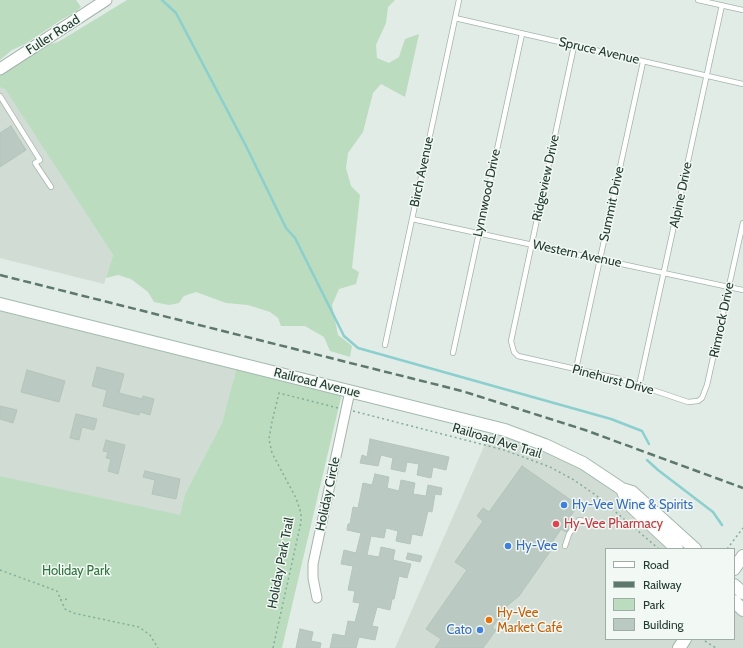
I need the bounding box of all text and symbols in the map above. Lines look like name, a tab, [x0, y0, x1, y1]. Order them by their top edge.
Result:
street label: Fuller Road	[23, 12, 83, 58]
street label: Spruce Avenue	[557, 34, 641, 68]
street label: Ridgeview Drive	[529, 133, 563, 223]
street label: Birch Avenue	[407, 135, 437, 209]
street label: Lynnwood Drive	[470, 148, 504, 238]
street label: Alpine Drive	[666, 161, 696, 229]
street label: Summit Drive	[596, 165, 628, 243]
street label: Western Avenue	[531, 237, 623, 271]
street label: Rimrock Drive	[706, 281, 738, 359]
street label: Pinehurst Drive	[570, 362, 656, 398]
street label: Railroad Avenue	[272, 365, 362, 401]
street label: Railroad Ave Trail	[450, 420, 544, 462]
street label: Holiday Circle	[313, 456, 343, 532]
place label: Hy-Vee Wine & Spirits	[572, 497, 693, 513]
marker: Hy-Vee Wine & Spirits	[559, 500, 569, 510]
street label: Holiday Park Trail	[264, 516, 298, 610]
place label: Hy-Vee Pharmacy	[564, 516, 663, 532]
marker: Hy-Vee Pharmacy	[551, 519, 561, 529]
place label: Hy-Vee	[516, 538, 557, 554]
marker: Hy-Vee	[503, 541, 513, 551]
legend	[605, 548, 735, 640]
text: Road	[643, 557, 669, 572]
park label: Holiday Park	[42, 563, 110, 579]
text: Railway	[643, 577, 681, 592]
text: Park	[643, 597, 665, 612]
place label: Hy-Vee Market Café	[497, 605, 562, 636]
marker: Hy-Vee Market Café	[484, 615, 494, 625]
text: Building	[643, 617, 684, 632]
place label: Cato	[446, 622, 472, 638]
marker: Cato	[475, 625, 485, 635]

